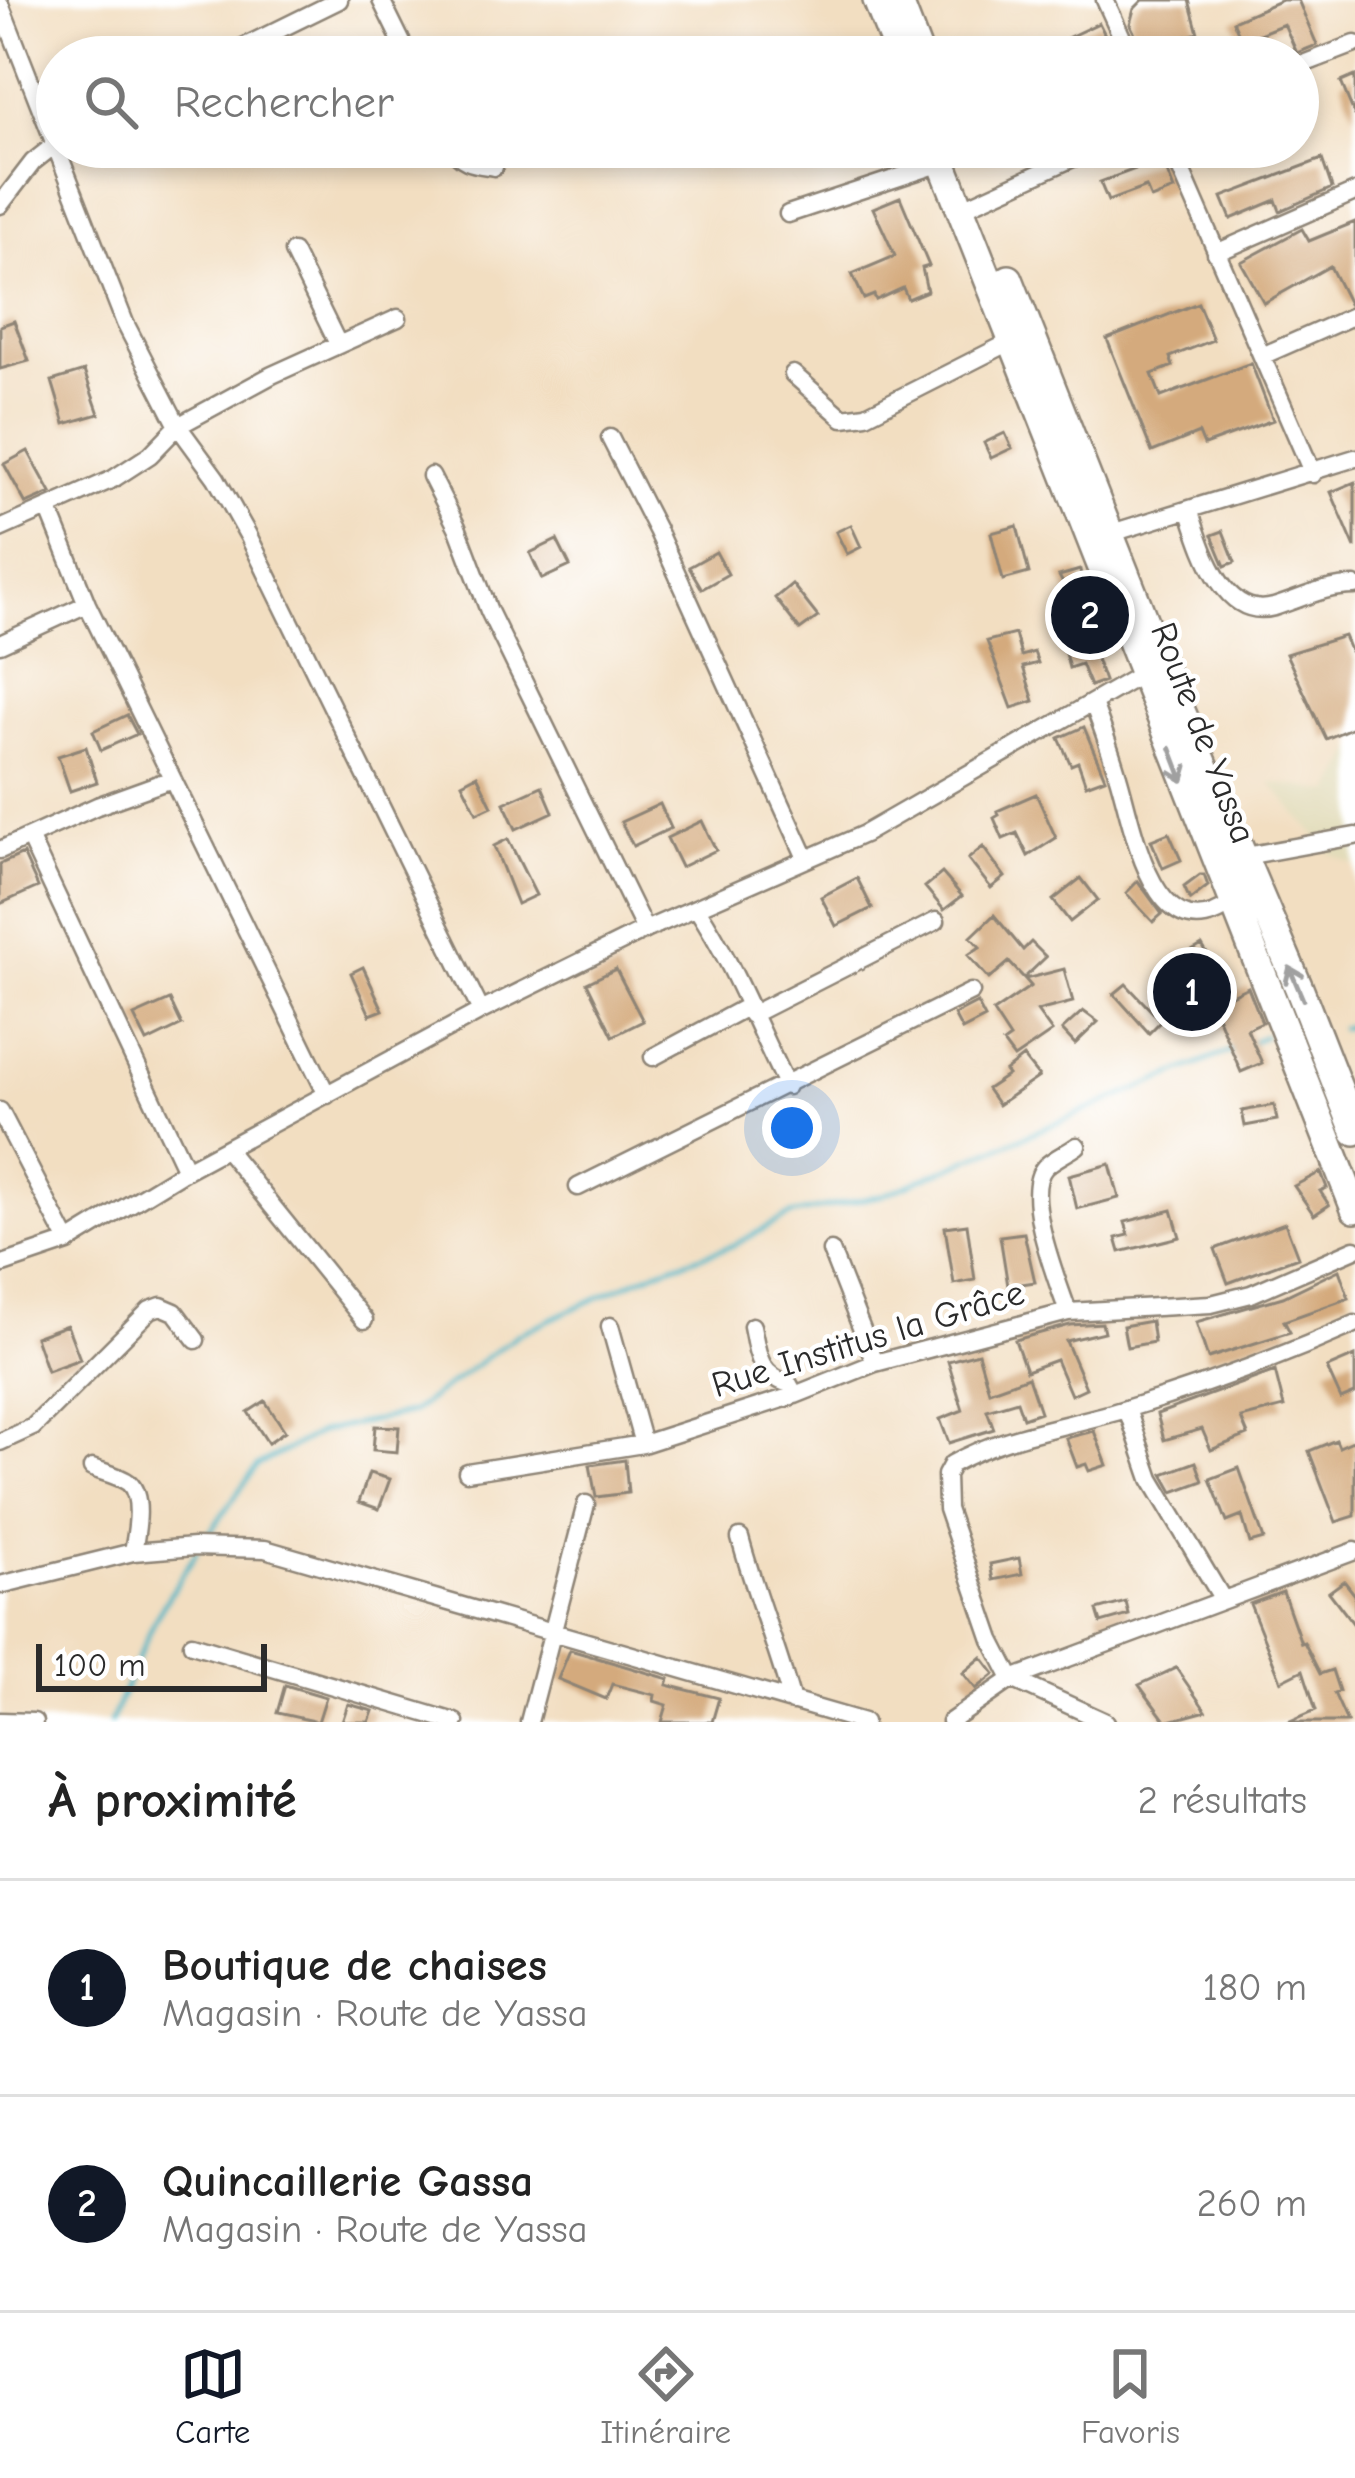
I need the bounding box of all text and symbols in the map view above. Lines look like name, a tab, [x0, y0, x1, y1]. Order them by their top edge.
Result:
search box	[36, 36, 1319, 168]
icon: search	[78, 69, 144, 135]
text: Rechercher	[174, 76, 394, 128]
pin: 2	[1051, 570, 1129, 660]
street label: Route de Yassa	[1142, 617, 1264, 849]
one-way arrow	[1168, 745, 1189, 782]
pin: 1	[1153, 947, 1231, 1037]
one-way arrow	[1284, 966, 1306, 1002]
your location	[762, 1098, 822, 1158]
street label: Rue Institus la Grâce	[707, 1272, 1029, 1406]
scale bar	[36, 1638, 267, 1691]
text: 100 m	[54, 1646, 146, 1684]
text: À proximité	[48, 1771, 297, 1830]
text: 2 résultats	[1138, 1778, 1307, 1823]
text: Boutique de chaises	[162, 1939, 547, 1991]
text: 1	[79, 1965, 95, 2010]
text: 180 m	[1202, 1965, 1307, 2010]
text: Magasin · Route de Yassa	[162, 1991, 588, 2036]
text: Quincaillerie Gassa	[162, 2155, 533, 2207]
text: 2	[77, 2181, 97, 2226]
text: 260 m	[1196, 2181, 1307, 2226]
text: Magasin · Route de Yassa	[162, 2207, 588, 2252]
tab: Carte	[175, 2341, 250, 2451]
tab: Itinéraire	[600, 2341, 731, 2451]
tab: Favoris	[1081, 2341, 1180, 2451]

